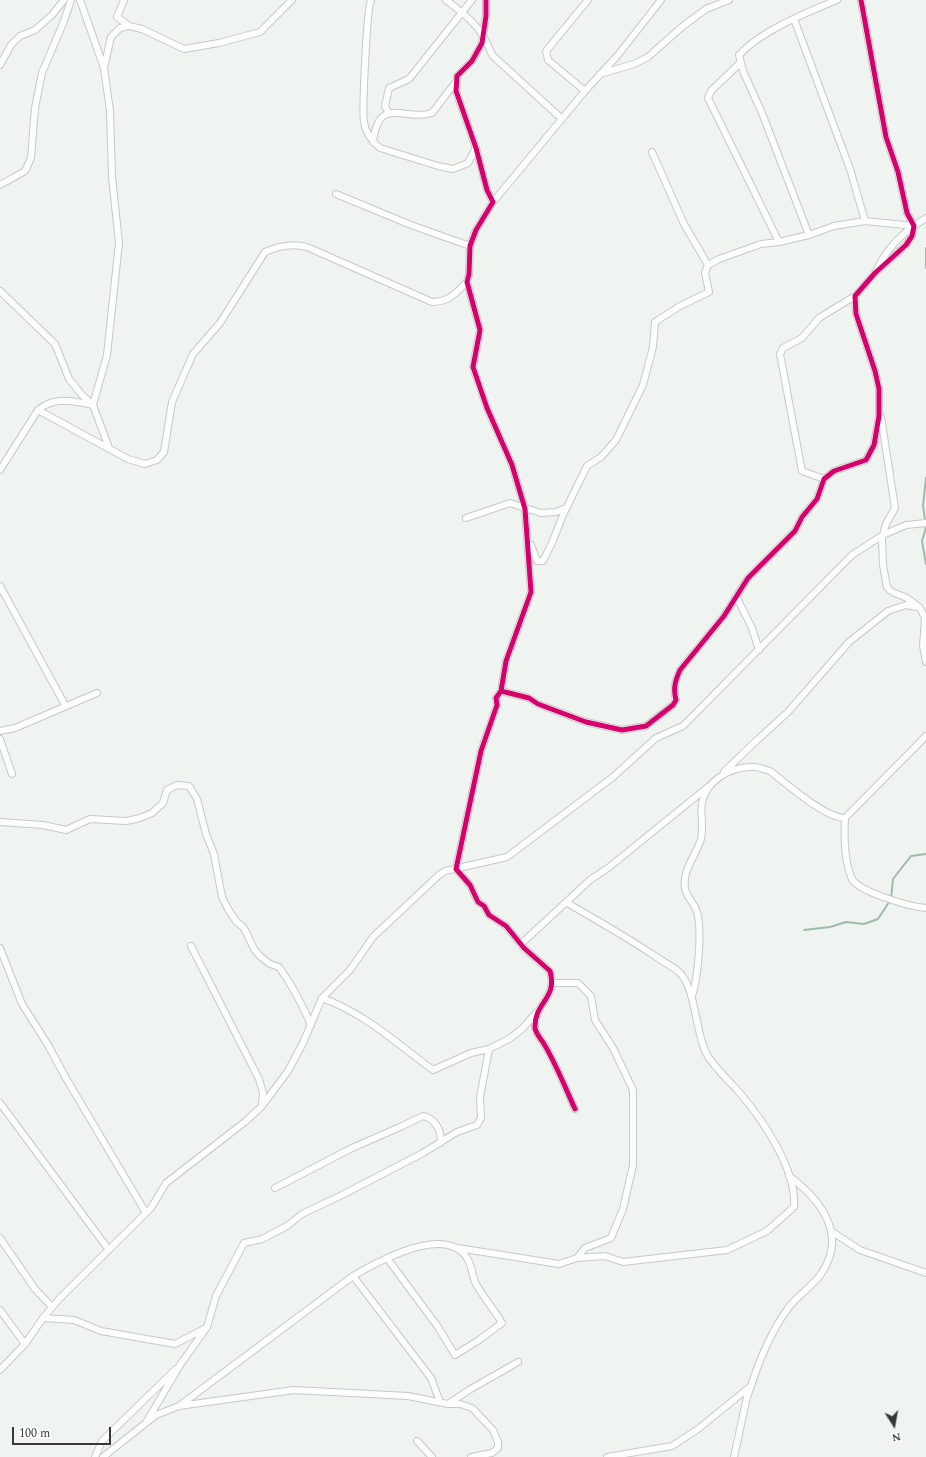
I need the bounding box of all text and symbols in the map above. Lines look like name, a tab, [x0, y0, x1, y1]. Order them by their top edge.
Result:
north arrow	[874, 1405, 914, 1445]
scale bar	[14, 1419, 113, 1445]
text: 100 m	[19, 1424, 50, 1443]
text: N	[890, 1428, 902, 1446]

